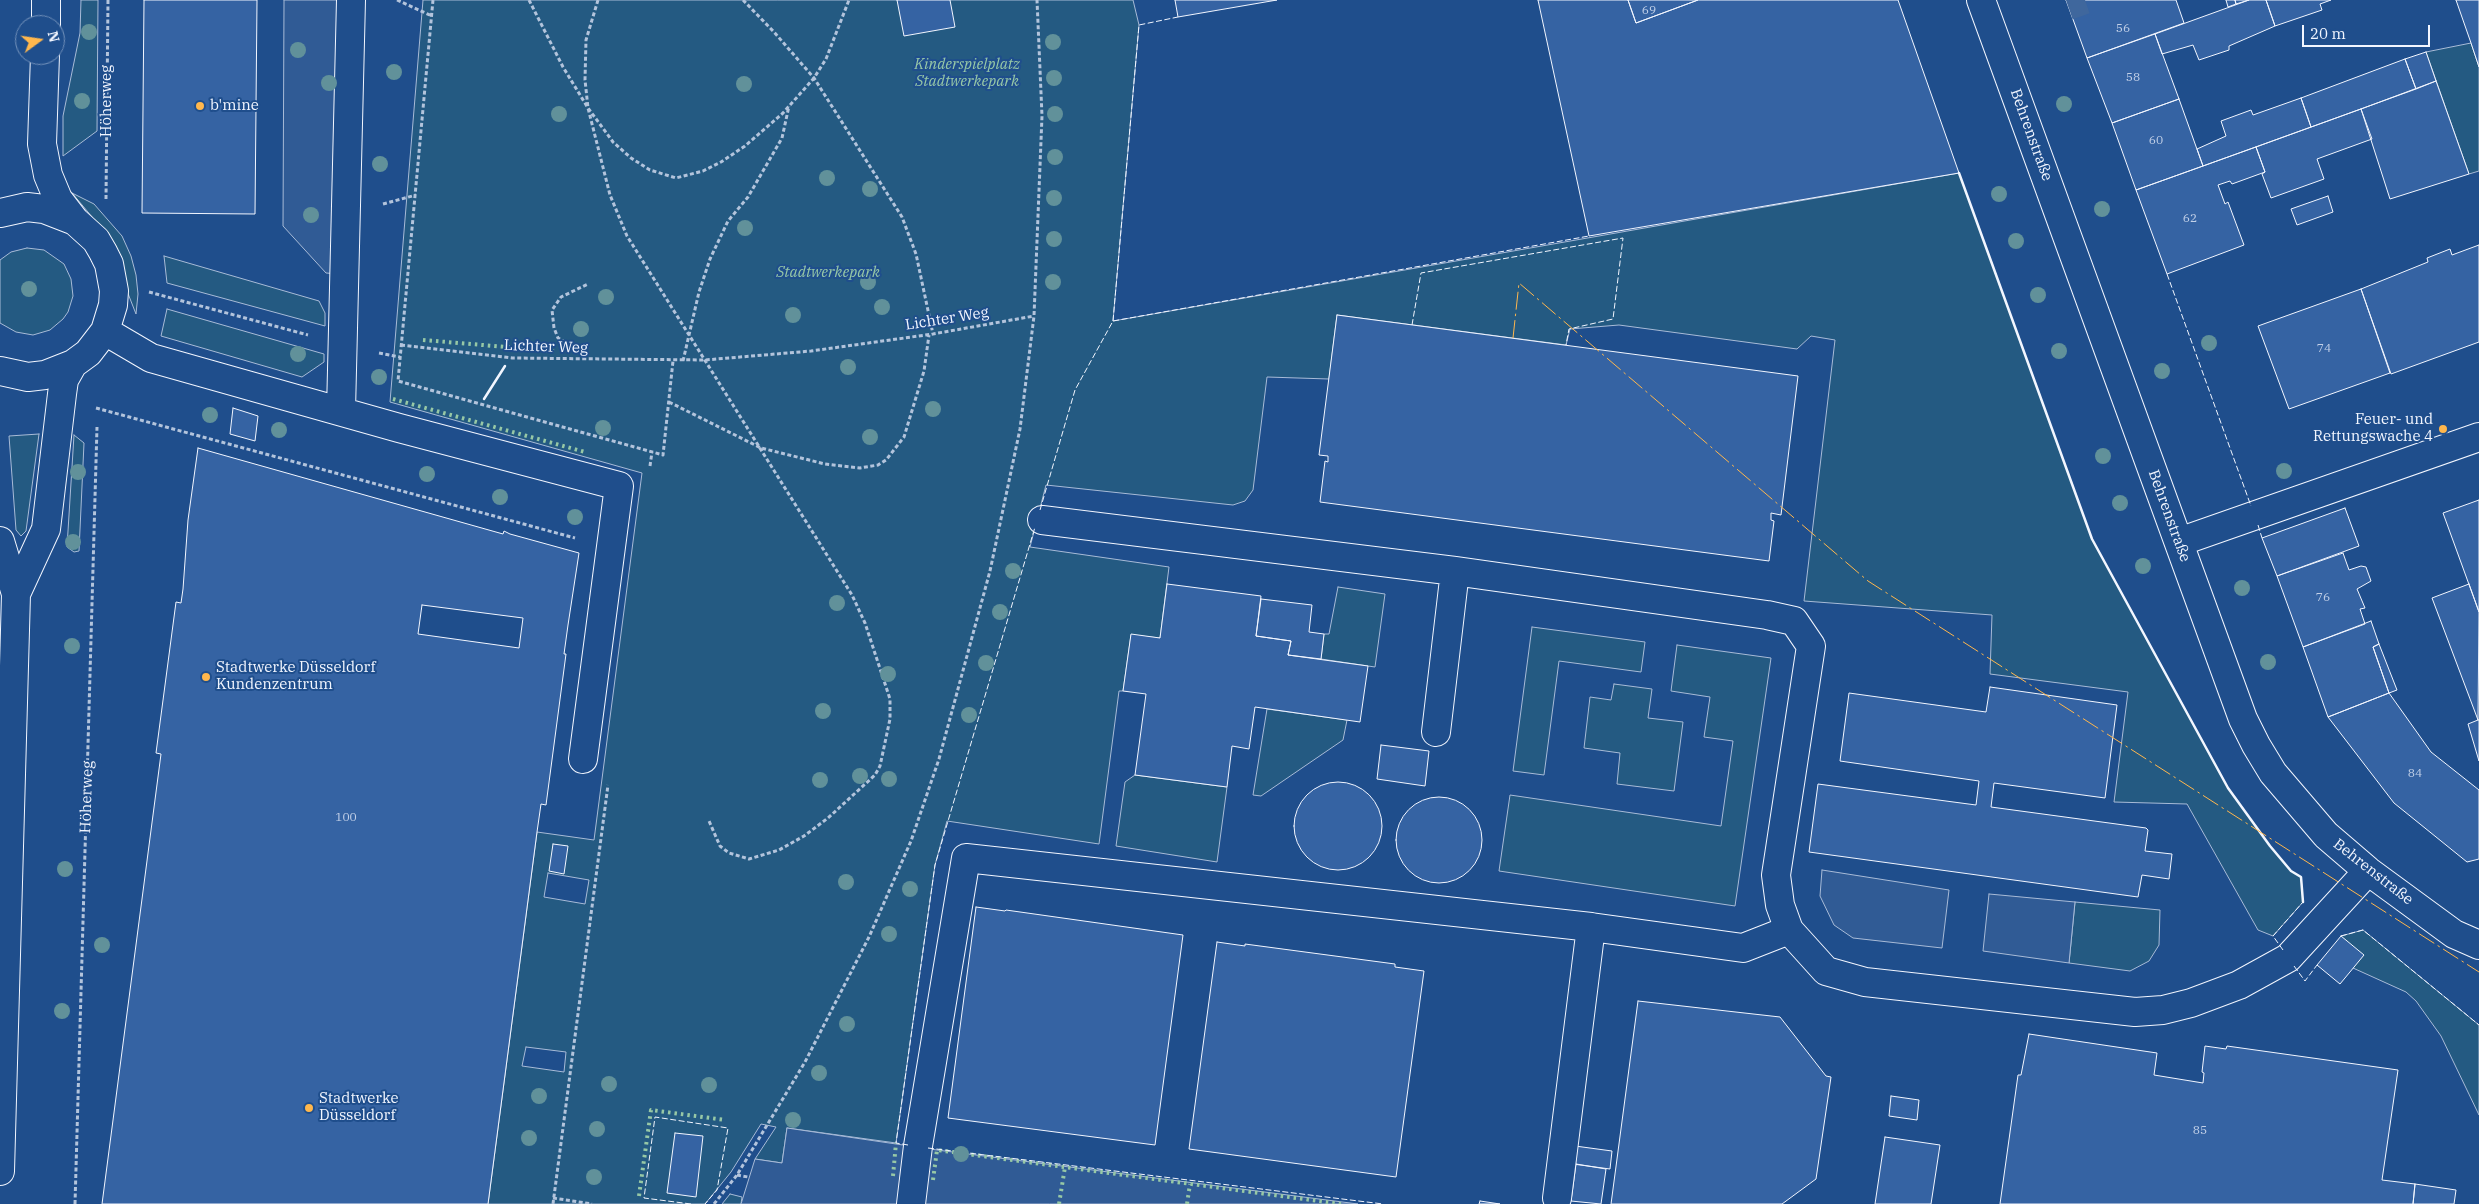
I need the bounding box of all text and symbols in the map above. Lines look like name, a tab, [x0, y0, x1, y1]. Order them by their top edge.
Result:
house number: 69	[1642, 4, 1656, 18]
north arrow	[15, 15, 65, 65]
scale bar	[2304, 15, 2432, 47]
house number: 56	[2116, 22, 2130, 36]
text: 20 m	[2310, 24, 2346, 43]
text: N	[44, 29, 64, 44]
park label: Kinderspielplatz Stadtwerkepark	[914, 56, 1020, 91]
street label: Höherweg	[98, 65, 116, 137]
house number: 58	[2126, 71, 2140, 85]
street label: Behrenstraße	[2006, 86, 2056, 184]
place label: b'mine	[210, 97, 259, 115]
marker: b'mine	[194, 100, 206, 112]
house number: 60	[2149, 134, 2163, 148]
house number: 62	[2183, 212, 2197, 226]
park label: Stadtwerkepark	[776, 264, 880, 282]
street label: Lichter Weg	[904, 304, 990, 334]
street label: Lichter Weg	[504, 337, 588, 357]
house number: 74	[2317, 342, 2331, 356]
place label: Feuer- und Rettungswache 4	[2313, 411, 2433, 446]
marker: Feuer- und Rettungswache 4	[2437, 423, 2449, 435]
street label: Behrenstraße	[2144, 467, 2194, 565]
house number: 76	[2316, 591, 2330, 605]
place label: Stadtwerke Düsseldorf Kundenzentrum	[216, 659, 376, 694]
marker: Stadtwerke Düsseldorf Kundenzentrum	[200, 671, 212, 683]
street label: Höherweg	[77, 760, 97, 834]
house number: 84	[2408, 767, 2422, 781]
house number: 100	[335, 811, 357, 825]
street label: Behrenstraße	[2329, 835, 2417, 909]
place label: Stadtwerke Düsseldorf	[319, 1090, 399, 1125]
marker: Stadtwerke Düsseldorf	[303, 1102, 315, 1114]
house number: 85	[2193, 1124, 2207, 1138]

